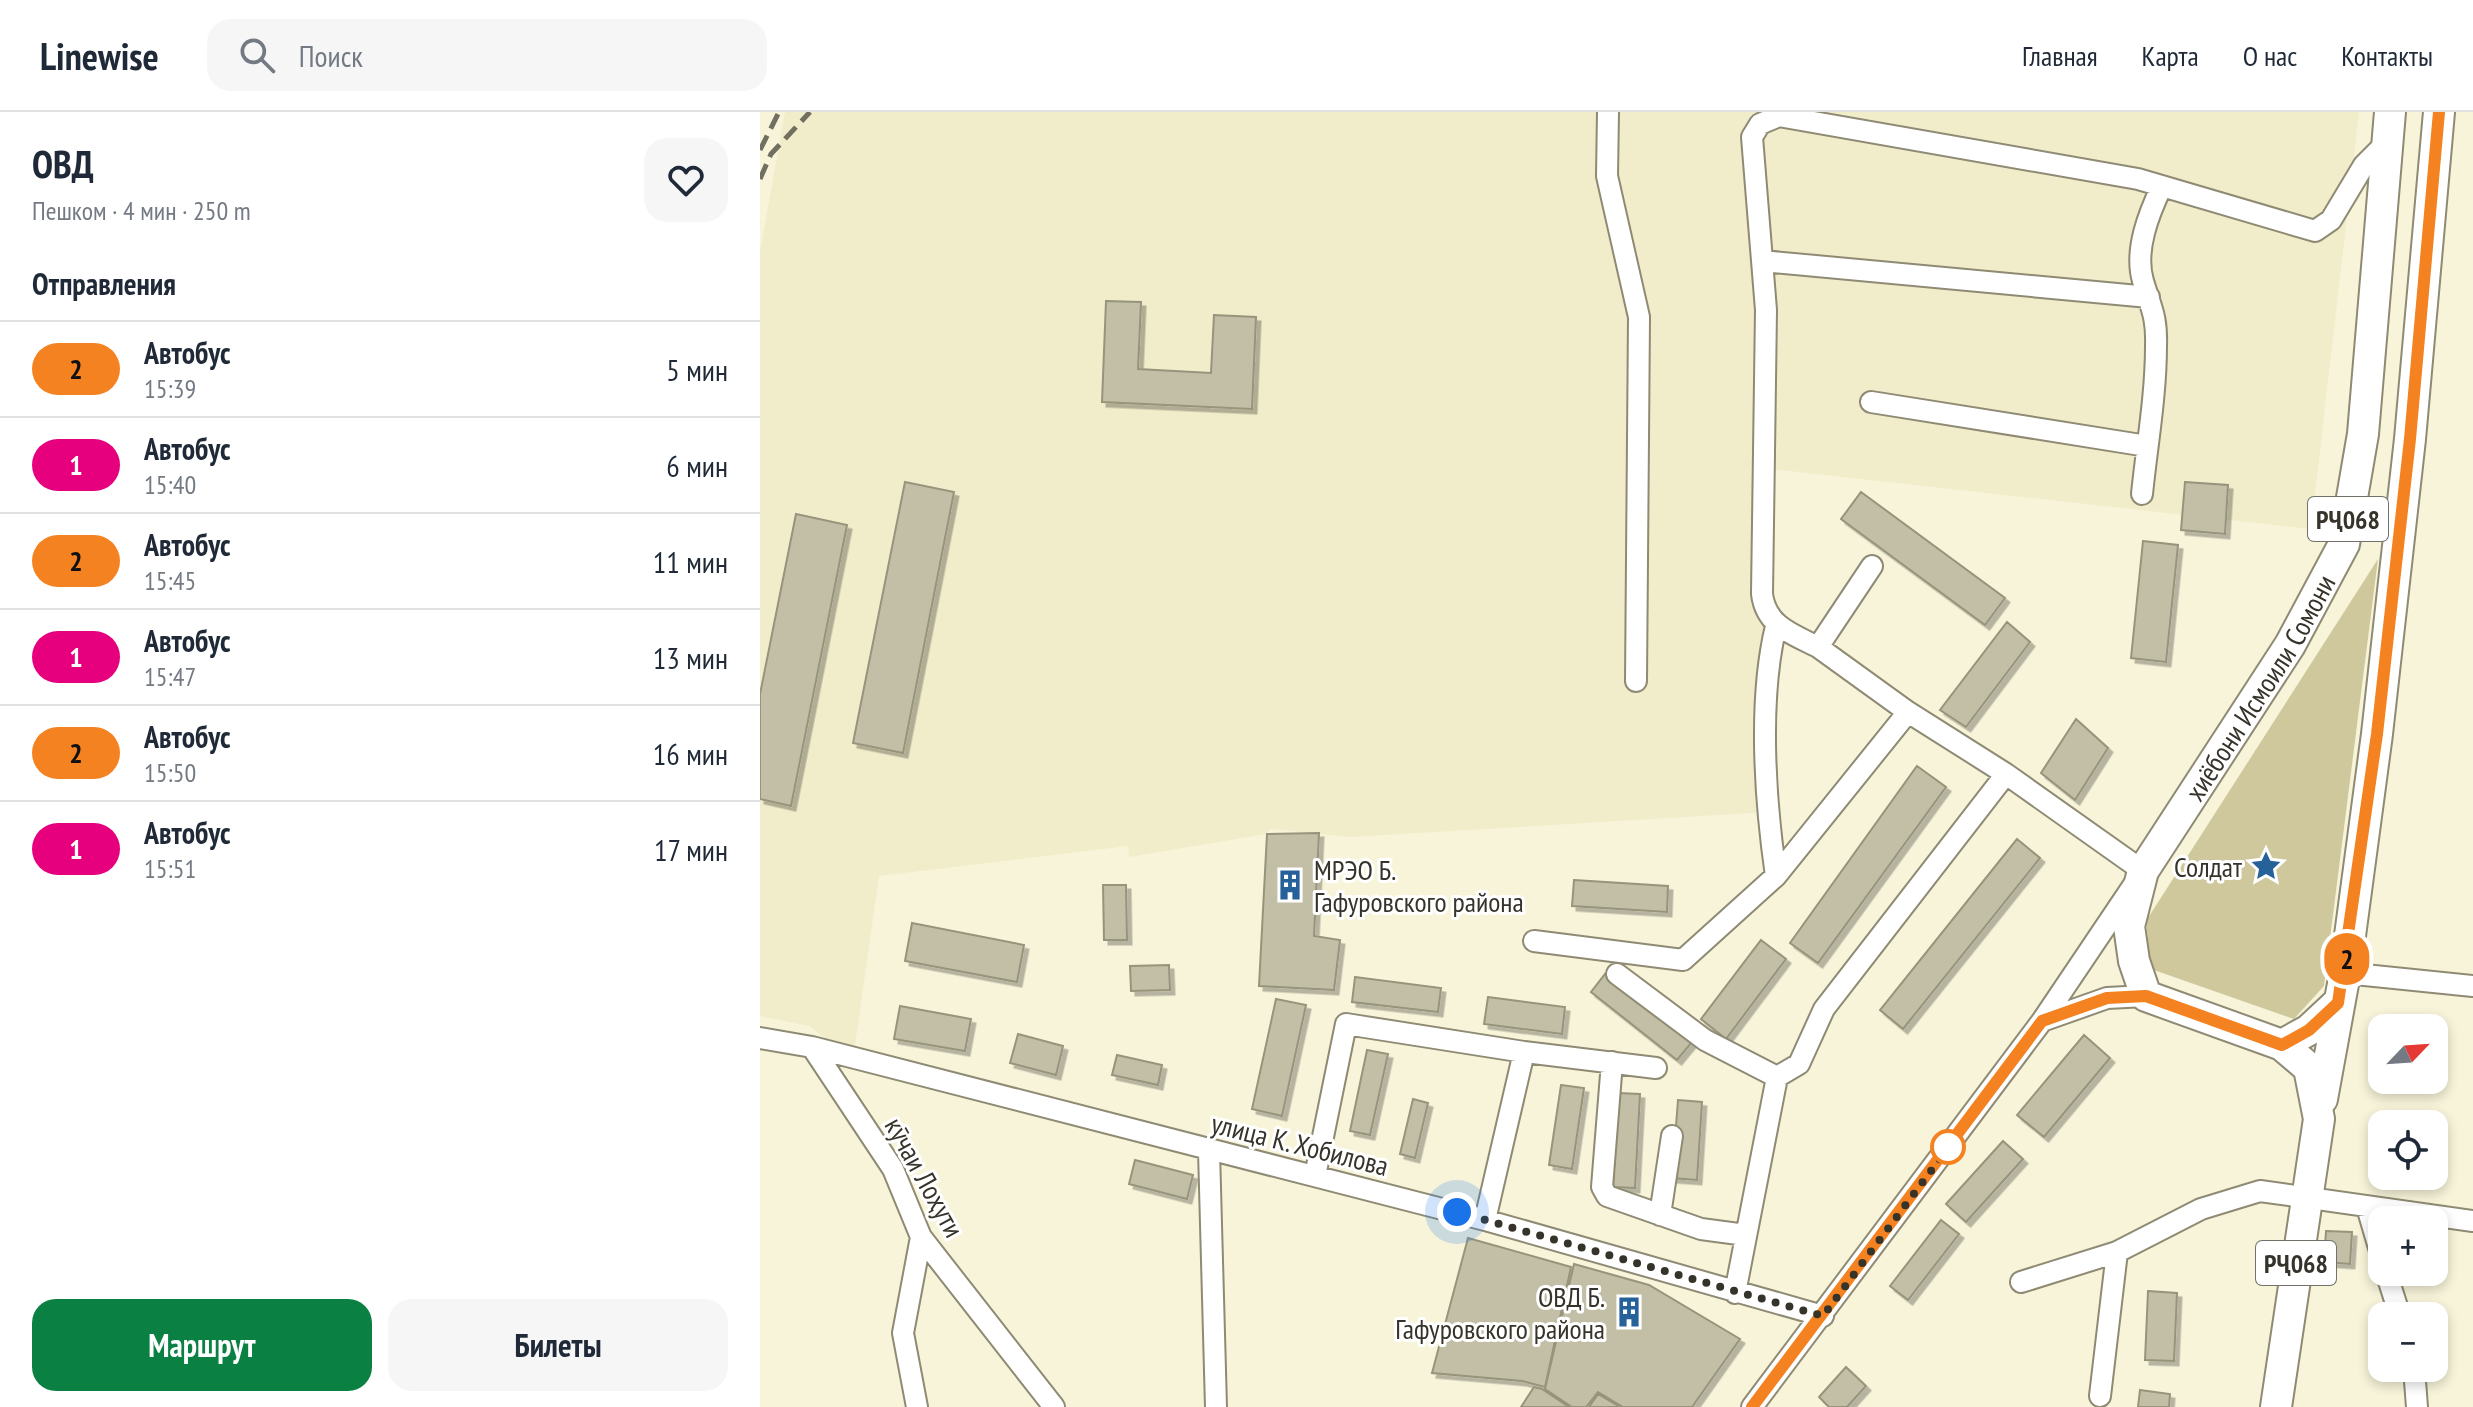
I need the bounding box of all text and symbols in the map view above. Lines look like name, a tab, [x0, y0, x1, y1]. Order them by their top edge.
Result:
search box	[207, 19, 767, 91]
text: Linewise	[40, 31, 159, 80]
icon: search	[235, 33, 279, 77]
text: Поиск	[299, 36, 363, 75]
text: Главная	[2022, 37, 2098, 74]
text: Карта	[2142, 37, 2199, 74]
text: О нас	[2243, 37, 2297, 74]
text: Контакты	[2341, 37, 2433, 74]
button: heart	[644, 138, 728, 222]
text: ОВД	[32, 139, 94, 188]
text: Пешком · 4 мин · 250 m	[32, 194, 251, 227]
text: Отправления	[32, 264, 176, 303]
text: Автобус	[144, 333, 231, 372]
text: 2	[69, 350, 83, 387]
text: 5 мин	[666, 350, 728, 389]
text: 15:39	[144, 372, 196, 405]
text: Автобус	[144, 429, 231, 468]
text: 1	[69, 446, 83, 483]
text: 6 мин	[666, 446, 728, 485]
text: 15:40	[144, 468, 196, 501]
road number: РҶ068	[2308, 497, 2388, 541]
text: Автобус	[144, 525, 231, 564]
text: 2	[69, 542, 83, 579]
text: 11 мин	[653, 542, 728, 581]
text: 15:45	[144, 564, 196, 597]
street label: хиёбони Исмоили Сомони	[2176, 568, 2343, 807]
text: Автобус	[144, 621, 231, 660]
text: 1	[69, 638, 83, 675]
text: 13 мин	[653, 638, 728, 677]
text: 15:47	[144, 660, 196, 693]
text: Автобус	[144, 717, 231, 756]
text: 2	[69, 734, 83, 771]
text: 16 мин	[653, 734, 728, 773]
text: 15:50	[144, 756, 196, 789]
text: Автобус	[144, 813, 231, 852]
text: 1	[69, 830, 83, 867]
text: 17 мин	[654, 830, 728, 869]
place label: Солдат	[2174, 848, 2242, 885]
place icon: Солдат	[2249, 849, 2283, 883]
place label: МРЭО Б. Гафуровского района	[1314, 851, 1524, 920]
text: 15:51	[144, 852, 196, 885]
building icon: МРЭО Б. Гафуровского района	[1273, 868, 1307, 902]
line badge: 2	[2321, 933, 2373, 985]
text: 2	[2340, 940, 2354, 977]
north arrow	[2368, 1014, 2448, 1094]
map controls	[2368, 1014, 2448, 1382]
street label: улица К. Хобилова	[1208, 1104, 1392, 1184]
street label: кӯчаи Лоҳути	[877, 1110, 973, 1244]
button: locate	[2368, 1110, 2448, 1190]
unlabelled marker	[1931, 1130, 1965, 1164]
your location	[1437, 1192, 1477, 1232]
button: +	[2368, 1206, 2448, 1286]
road number: РҶ068	[2256, 1241, 2336, 1285]
place label: ОВД Б. Гафуровского района	[1395, 1278, 1605, 1347]
building icon: ОВД Б. Гафуровского района	[1612, 1295, 1646, 1329]
button: Маршрут	[32, 1299, 372, 1391]
button: Билеты	[388, 1299, 728, 1391]
button: −	[2368, 1302, 2448, 1382]

